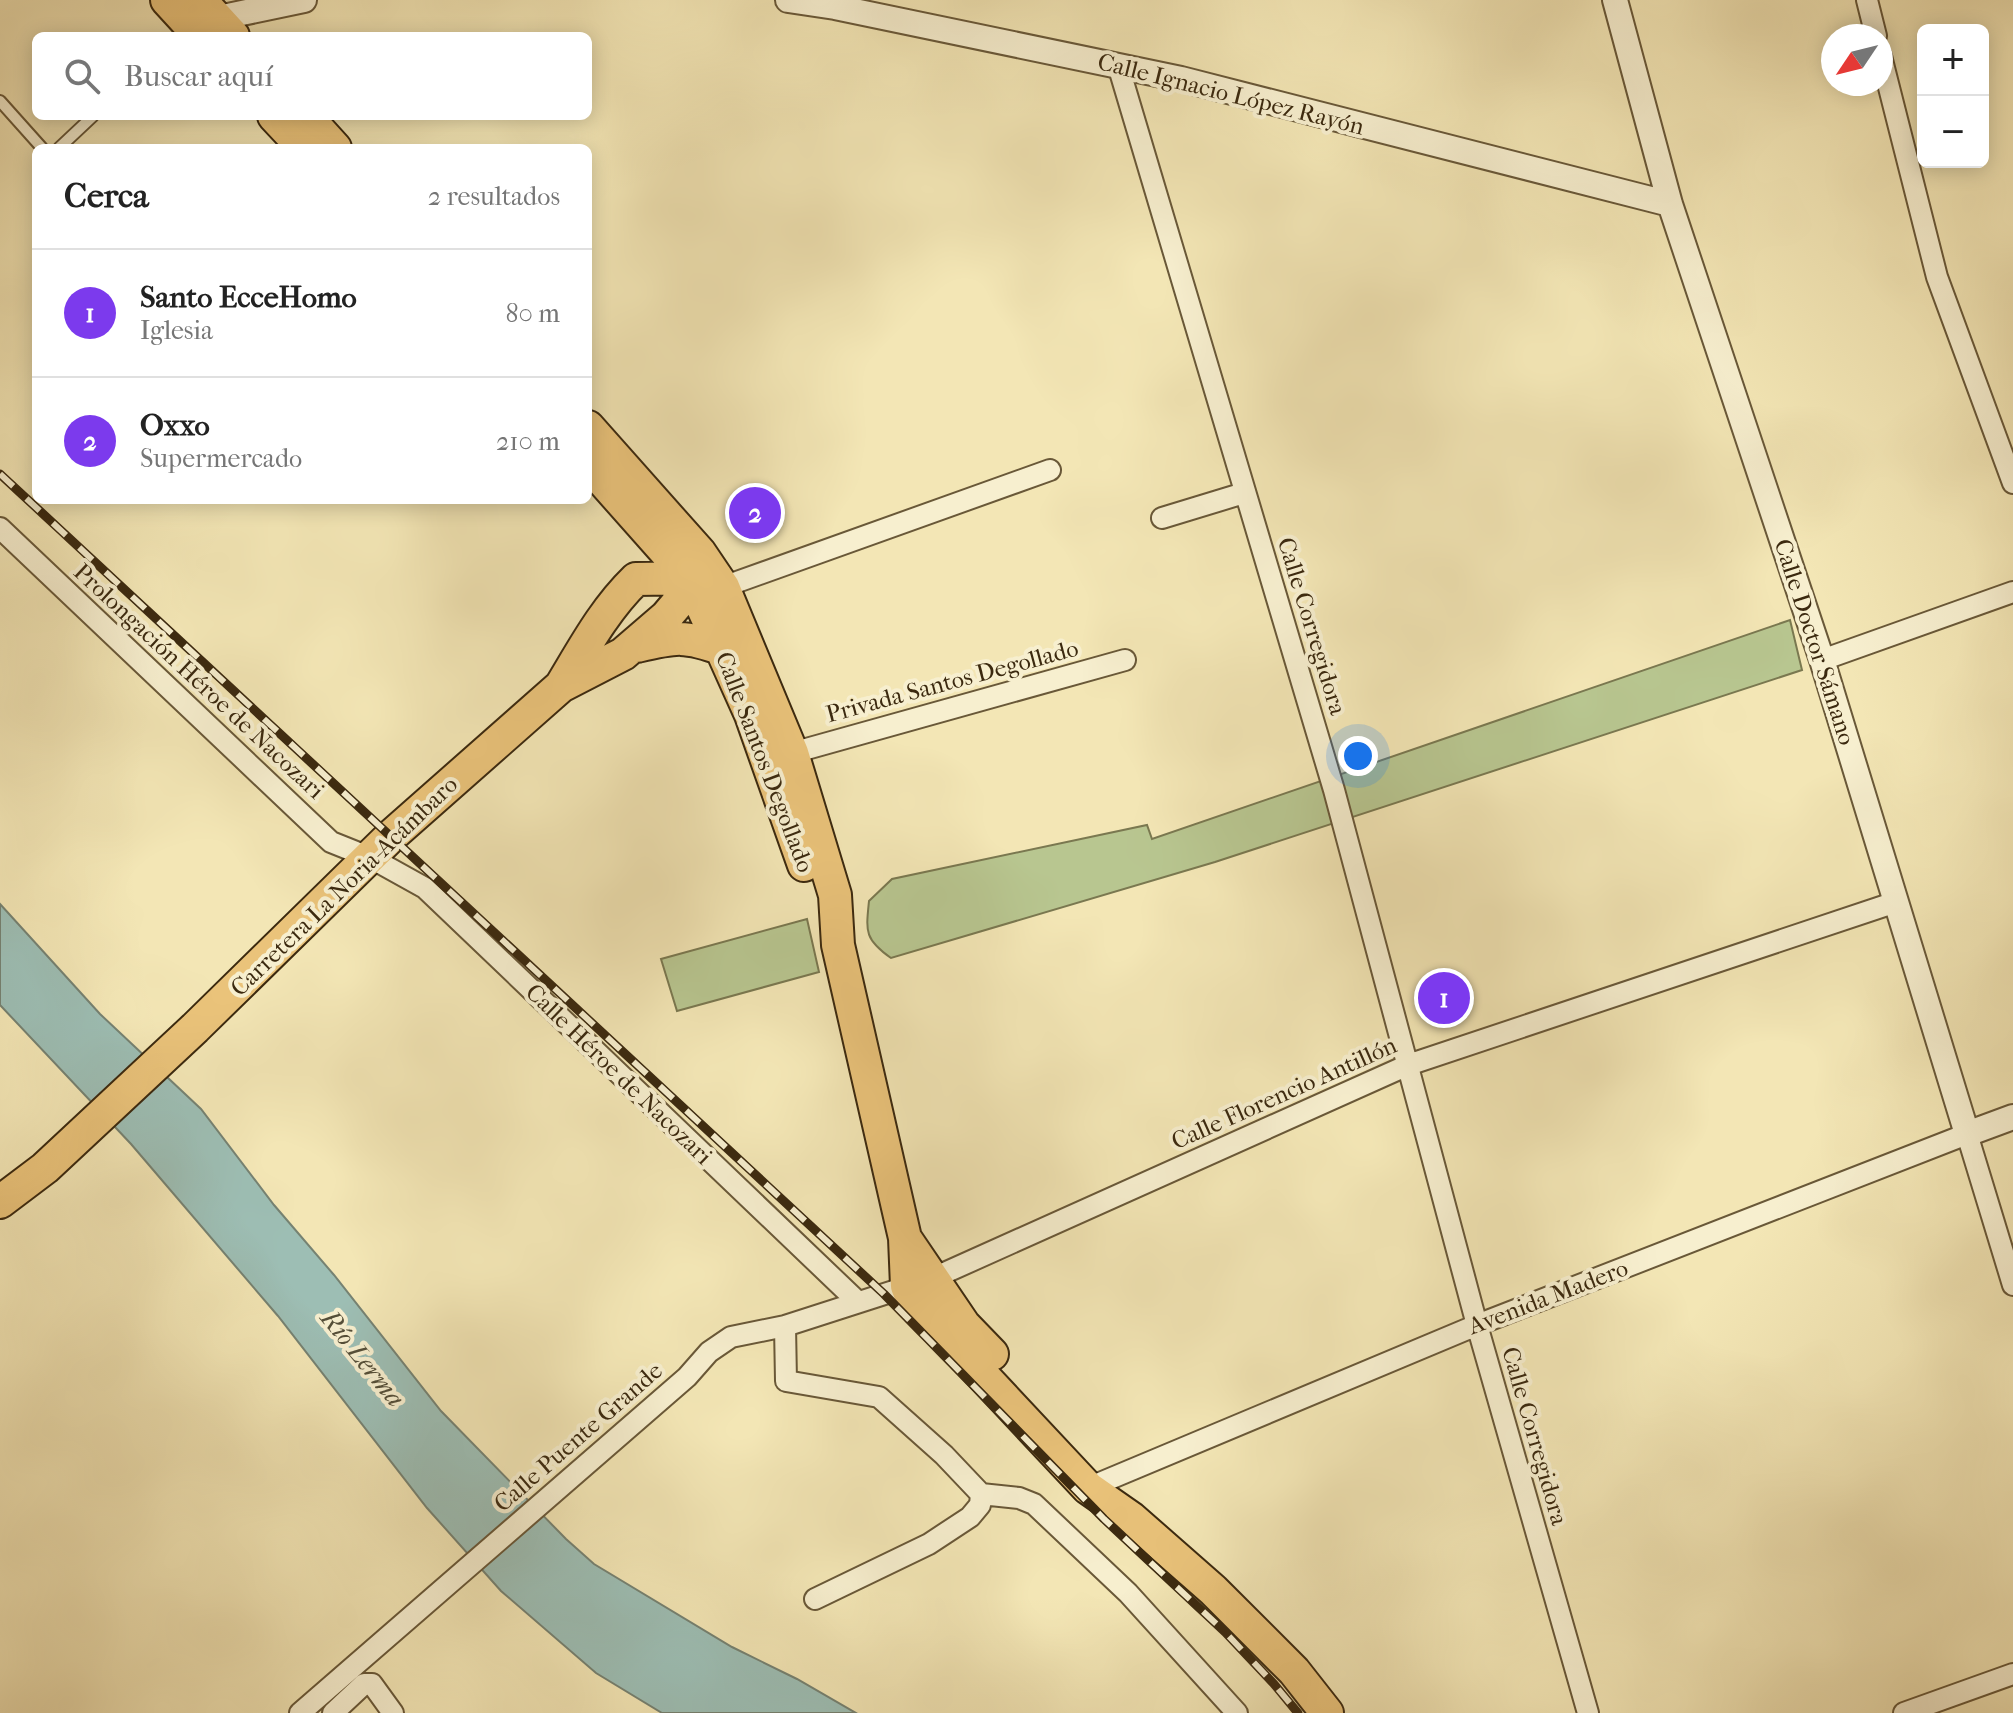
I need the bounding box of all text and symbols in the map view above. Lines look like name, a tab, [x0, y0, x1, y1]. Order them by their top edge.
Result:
north arrow	[1821, 24, 1893, 96]
map controls	[1917, 24, 1989, 168]
button: +	[1917, 24, 1989, 96]
search box	[32, 32, 592, 120]
street label: Calle Ignacio López Rayón	[1095, 47, 1367, 141]
icon: search	[60, 54, 104, 98]
text: Buscar aquí	[124, 59, 273, 94]
button: −	[1917, 96, 1989, 168]
text: Cerca	[64, 176, 149, 216]
text: 2 resultados	[428, 181, 560, 212]
text: Santo EcceHomo	[140, 280, 357, 315]
text: 1	[85, 298, 95, 329]
text: 80 m	[505, 298, 560, 329]
text: Iglesia	[140, 315, 213, 346]
text: Oxxo	[140, 408, 210, 443]
text: 2	[83, 426, 97, 457]
text: 210 m	[496, 426, 560, 457]
text: Supermercado	[140, 443, 302, 474]
pin: 2	[729, 483, 781, 543]
street label: Calle Corregidora	[1272, 534, 1353, 719]
street label: Calle Doctor Sámano	[1768, 535, 1862, 749]
street label: Prolongación Héroe de Nacozari	[68, 558, 330, 804]
street label: Privada Santos Degollado	[823, 634, 1081, 728]
street label: Calle Santos Degollado	[710, 648, 820, 876]
your location	[1338, 736, 1378, 776]
street label: Carretera La Noria-Acámbaro	[225, 770, 463, 1002]
pin: 1	[1418, 968, 1470, 1028]
street label: Calle Héroe de Nacozari	[520, 978, 718, 1170]
street label: Calle Florencio Antillón	[1167, 1031, 1401, 1155]
street label: Avenida Madero	[1463, 1254, 1632, 1341]
water label: Río Lerma	[313, 1302, 411, 1413]
street label: Calle Corregidora	[1496, 1344, 1574, 1529]
street label: Calle Puente Grande	[488, 1356, 668, 1518]

